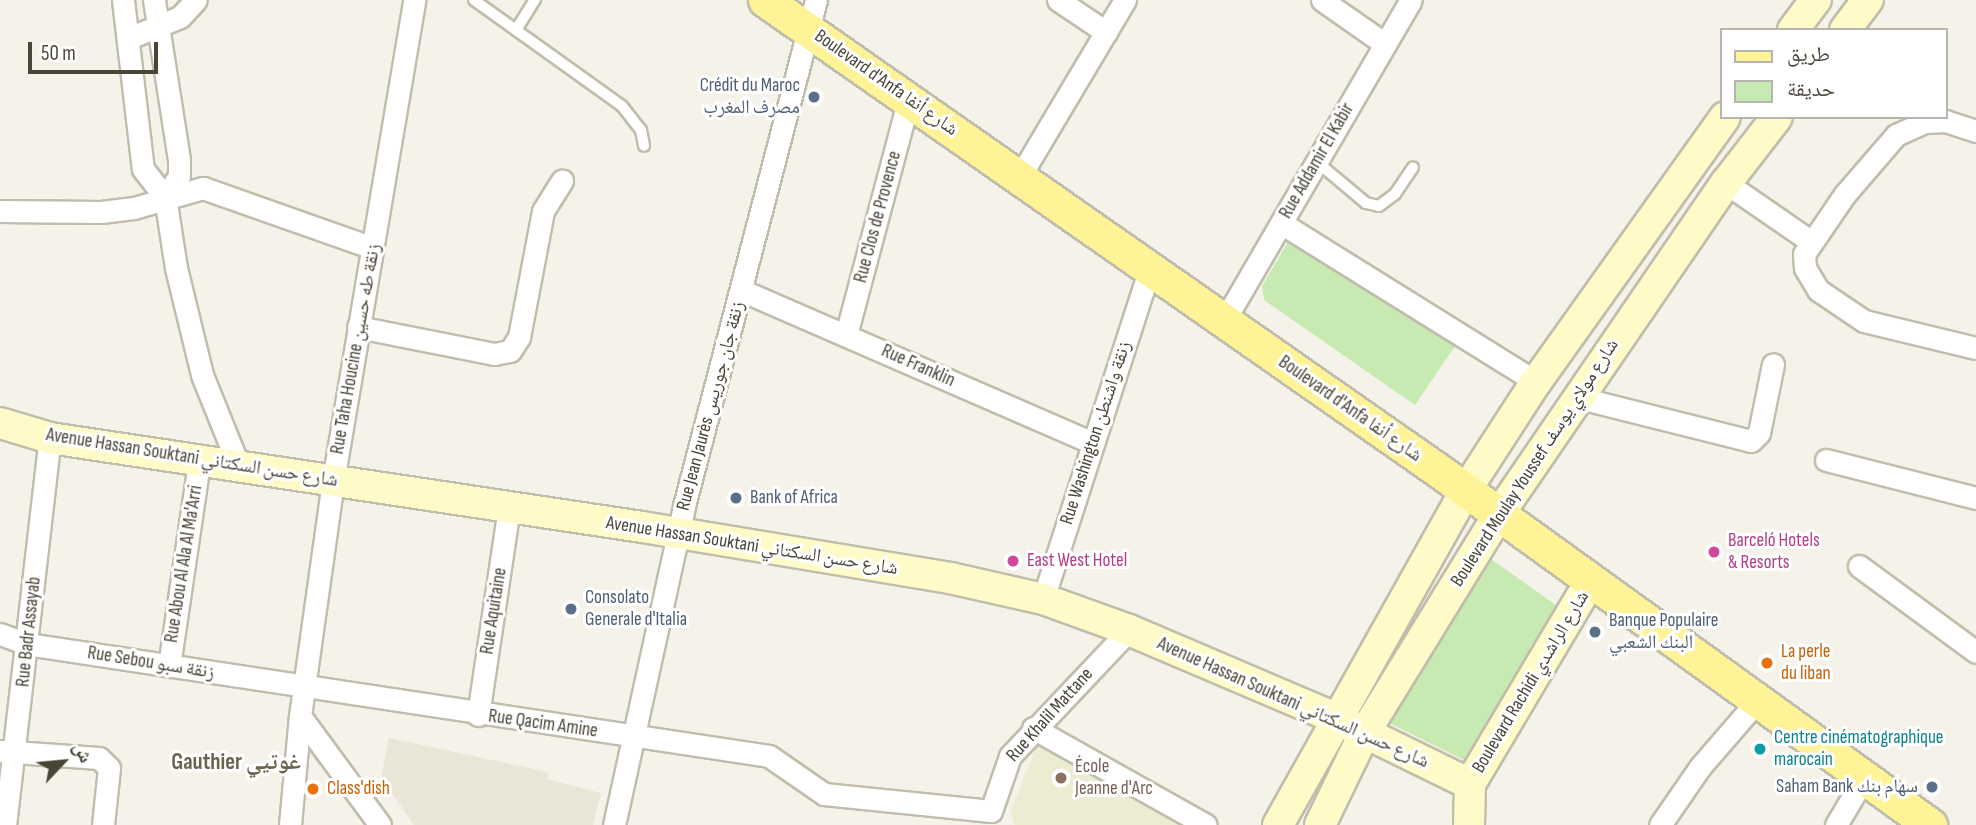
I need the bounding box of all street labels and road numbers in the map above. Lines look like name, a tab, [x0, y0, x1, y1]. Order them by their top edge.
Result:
street label: Boulevard d'Anfa شارع أنفا	[810, 25, 962, 141]
street label: Rue Addamir El Kabir	[1275, 99, 1359, 223]
street label: Rue Clos de Provence	[849, 149, 907, 285]
street label: Rue Taha Houcine زنقة طه حسين	[326, 242, 386, 456]
street label: Rue Jean Jaurès زنقة جان جوريس	[672, 299, 750, 513]
street label: Boulevard Moulay Youssef شارع مولاي يوسف	[1446, 335, 1624, 591]
street label: Rue Washington زنقة واشنطن	[1056, 338, 1136, 528]
street label: Rue Franklin	[878, 340, 958, 392]
street label: Boulevard d'Anfa شارع أنفا	[1274, 351, 1426, 467]
street label: Avenue Hassan Souktani شارع حسن السكتاني	[45, 424, 339, 492]
street label: Rue Abou Al Ala Al Ma'Arri	[160, 484, 208, 644]
street label: Avenue Hassan Souktani شارع حسن السكتاني	[605, 512, 899, 580]
street label: Rue Aquitaine	[476, 566, 512, 656]
street label: Rue Badr Assayab	[12, 576, 46, 688]
street label: Boulevard Rachidi شارع الراشدي	[1468, 587, 1594, 777]
street label: Avenue Hassan Souktani شارع حسن السكتاني	[1154, 633, 1432, 773]
street label: Rue Sebou زنقة سبو	[86, 642, 216, 684]
street label: Rue Khalil Mattane	[1002, 663, 1098, 767]
street label: Rue Qacim Amine	[487, 705, 599, 743]

